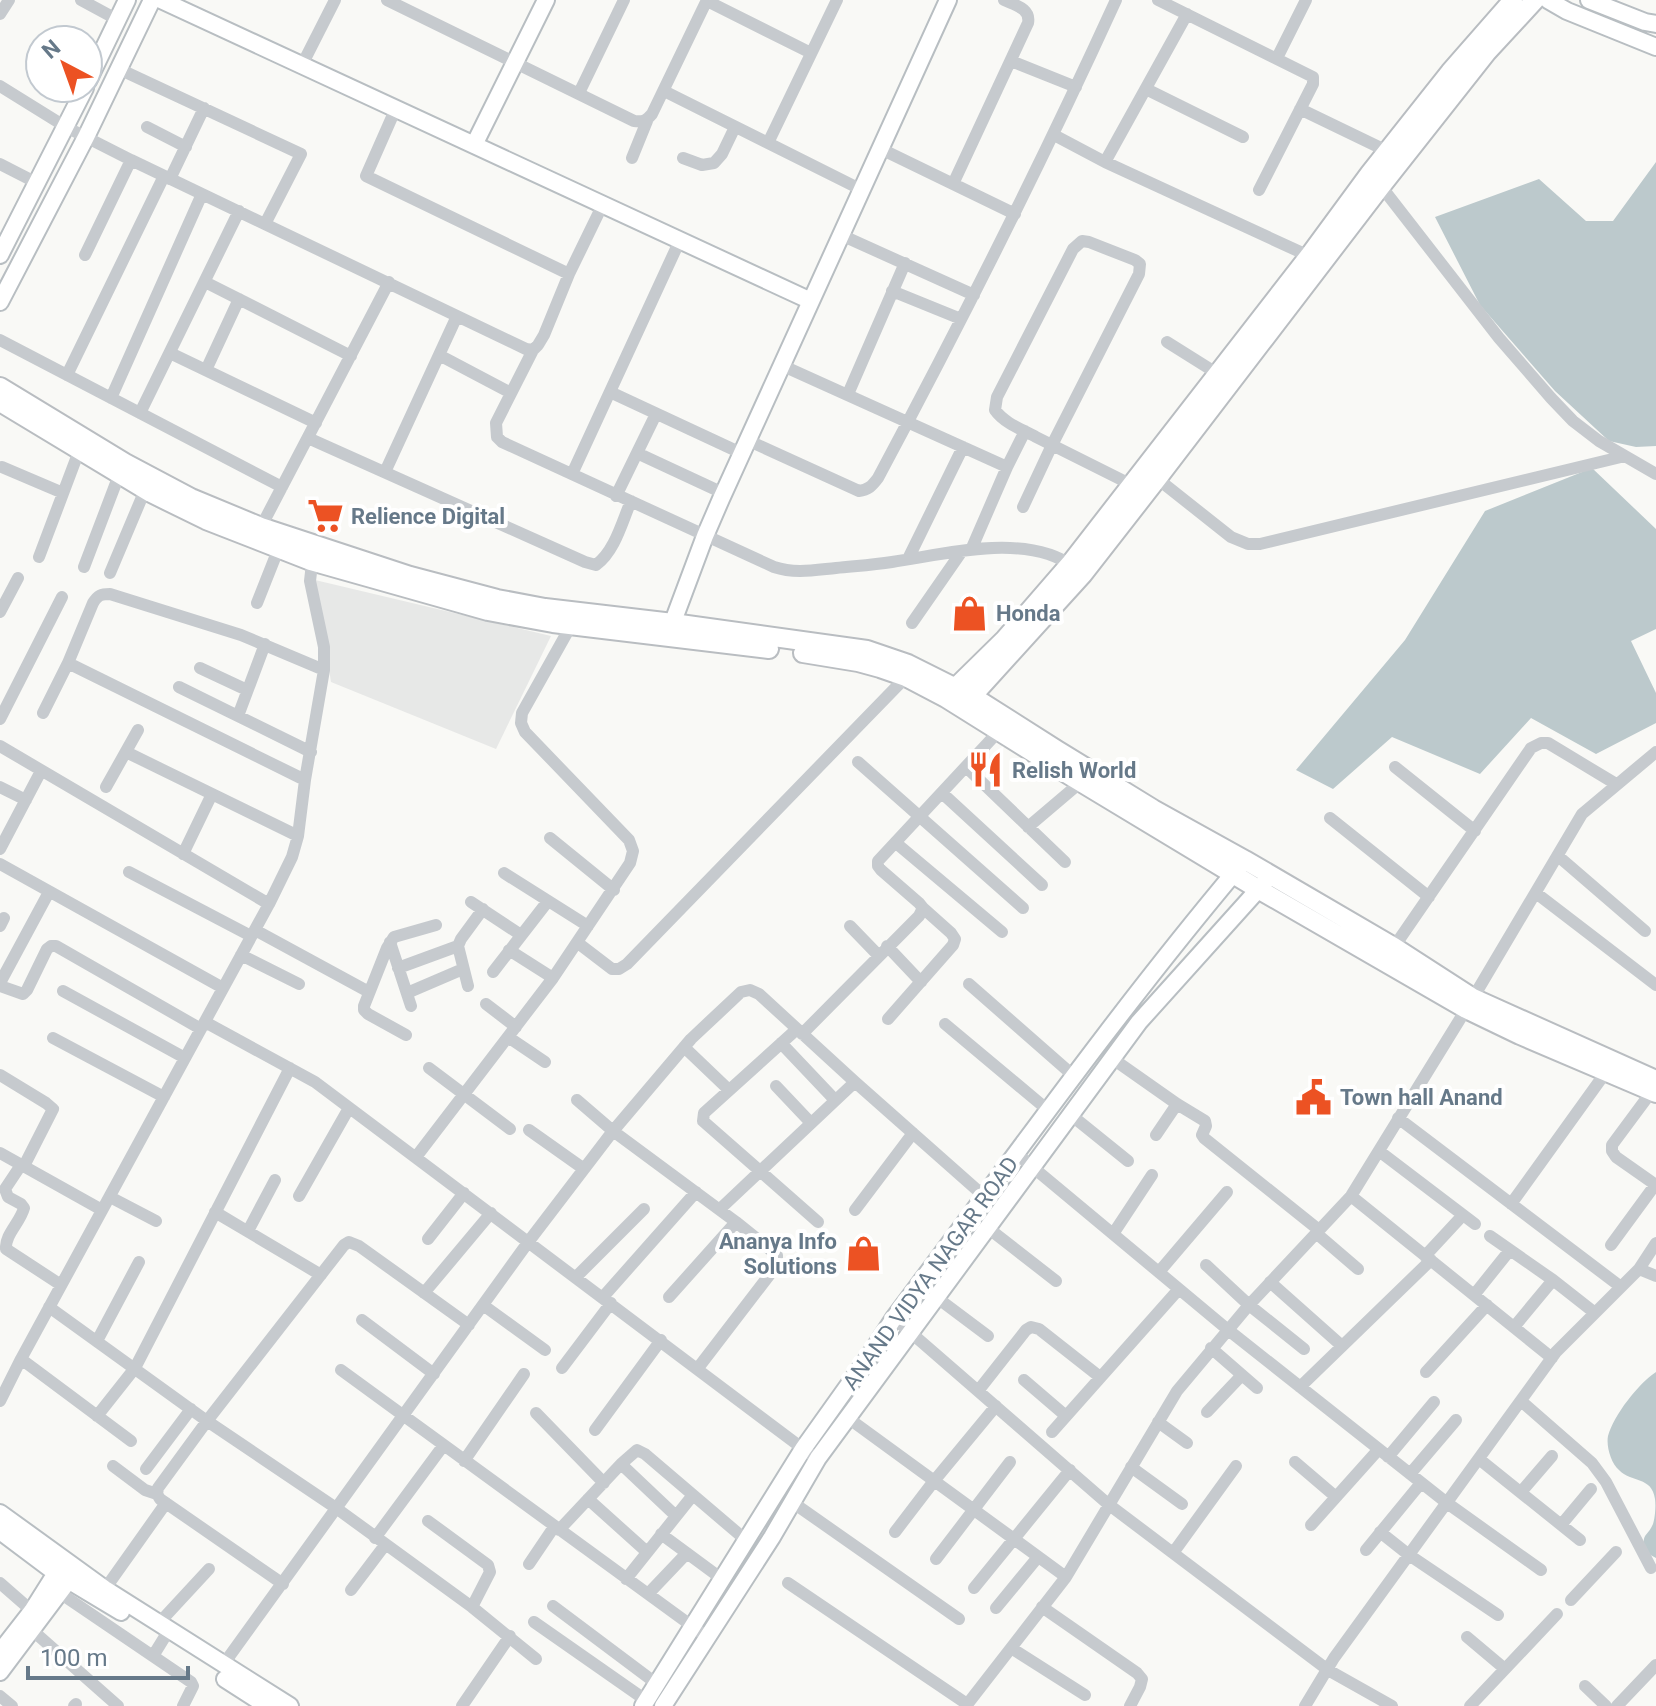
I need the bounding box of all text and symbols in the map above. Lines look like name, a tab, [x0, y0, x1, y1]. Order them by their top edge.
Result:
north arrow	[24, 24, 104, 104]
text: N	[37, 35, 65, 64]
supermarket icon: Relience Digital	[306, 497, 344, 535]
place label: Relience Digital	[351, 504, 505, 529]
shop icon: Honda	[951, 594, 989, 632]
place label: Honda	[996, 601, 1061, 626]
restaurant icon: Relish World	[967, 751, 1005, 789]
place label: Relish World	[1012, 758, 1136, 783]
public building icon: Town hall Anand	[1295, 1078, 1333, 1116]
place label: Town hall Anand	[1340, 1085, 1503, 1110]
street label: ANAND VIDYA NAGAR ROAD	[837, 1152, 1023, 1395]
place label: Ananya Info Solutions	[719, 1229, 837, 1279]
shop icon: Ananya Info Solutions	[844, 1235, 882, 1273]
scale bar	[28, 1630, 188, 1680]
text: 100 m	[40, 1644, 107, 1672]

